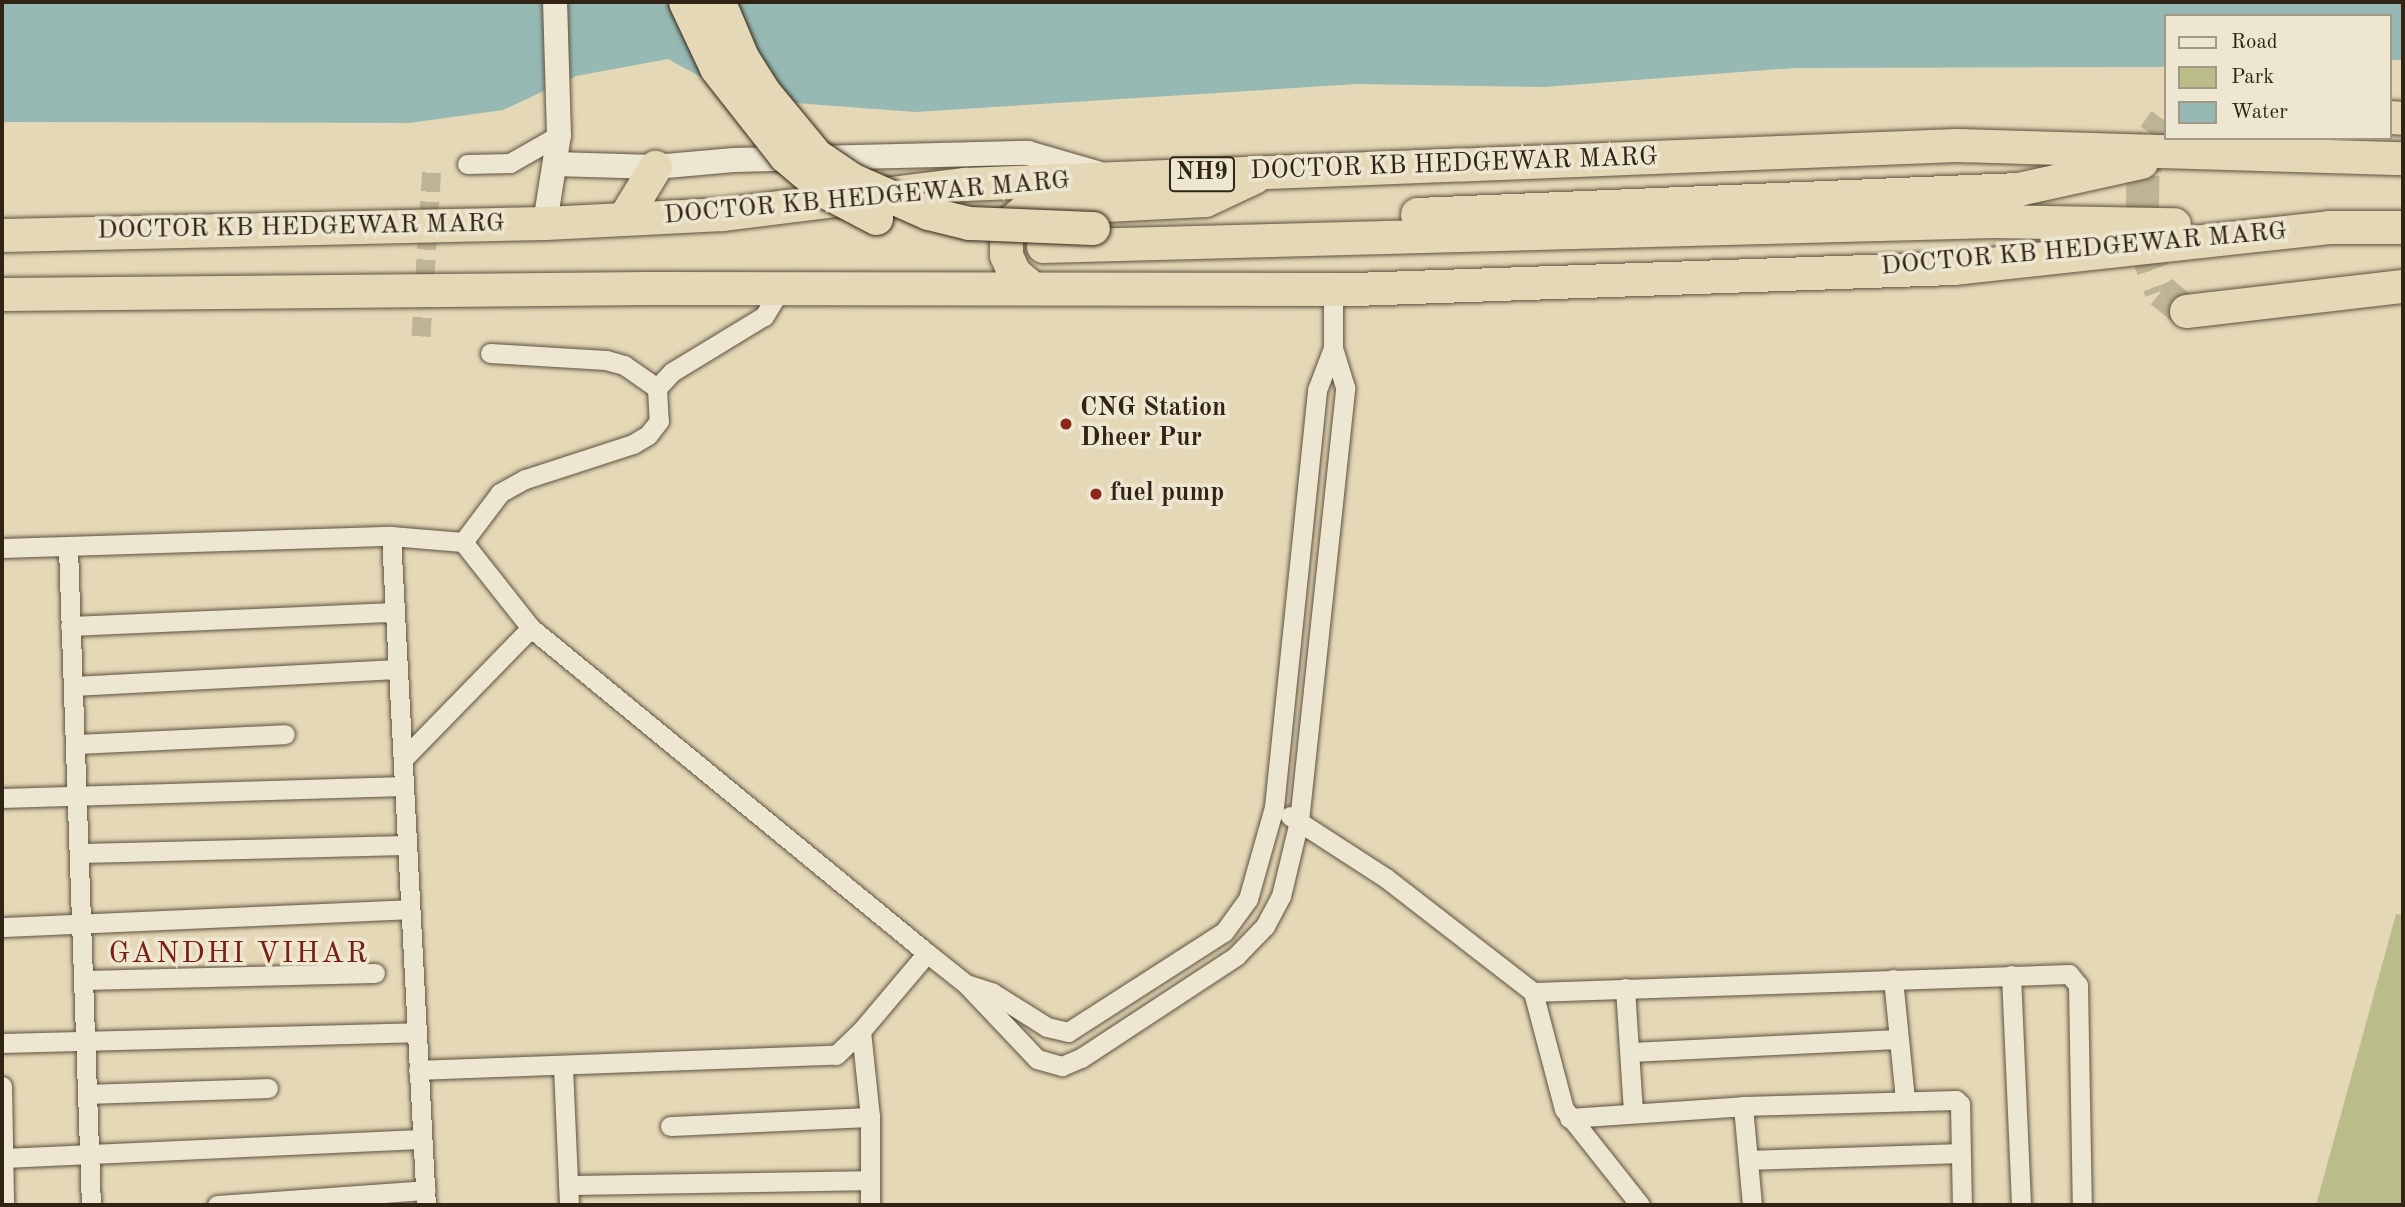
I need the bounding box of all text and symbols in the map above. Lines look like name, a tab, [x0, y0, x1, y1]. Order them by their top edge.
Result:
legend	[2164, 14, 2391, 140]
text: Road	[2231, 32, 2278, 53]
text: Park	[2231, 67, 2274, 88]
text: Water	[2231, 102, 2288, 123]
street label: DOCTOR KB HEDGEWAR MARG	[1250, 142, 1658, 188]
road number: NH9	[1169, 154, 1235, 194]
street label: DOCTOR KB HEDGEWAR MARG	[663, 166, 1071, 232]
street label: DOCTOR KB HEDGEWAR MARG	[97, 209, 505, 247]
street label: DOCTOR KB HEDGEWAR MARG	[1880, 217, 2288, 283]
place label: CNG Station Dheer Pur	[1080, 393, 1227, 454]
marker: CNG Station Dheer Pur	[1058, 416, 1074, 432]
place label: fuel pump	[1110, 478, 1224, 510]
marker: fuel pump	[1088, 486, 1104, 502]
district label: GANDHI VIHAR	[110, 936, 368, 972]

